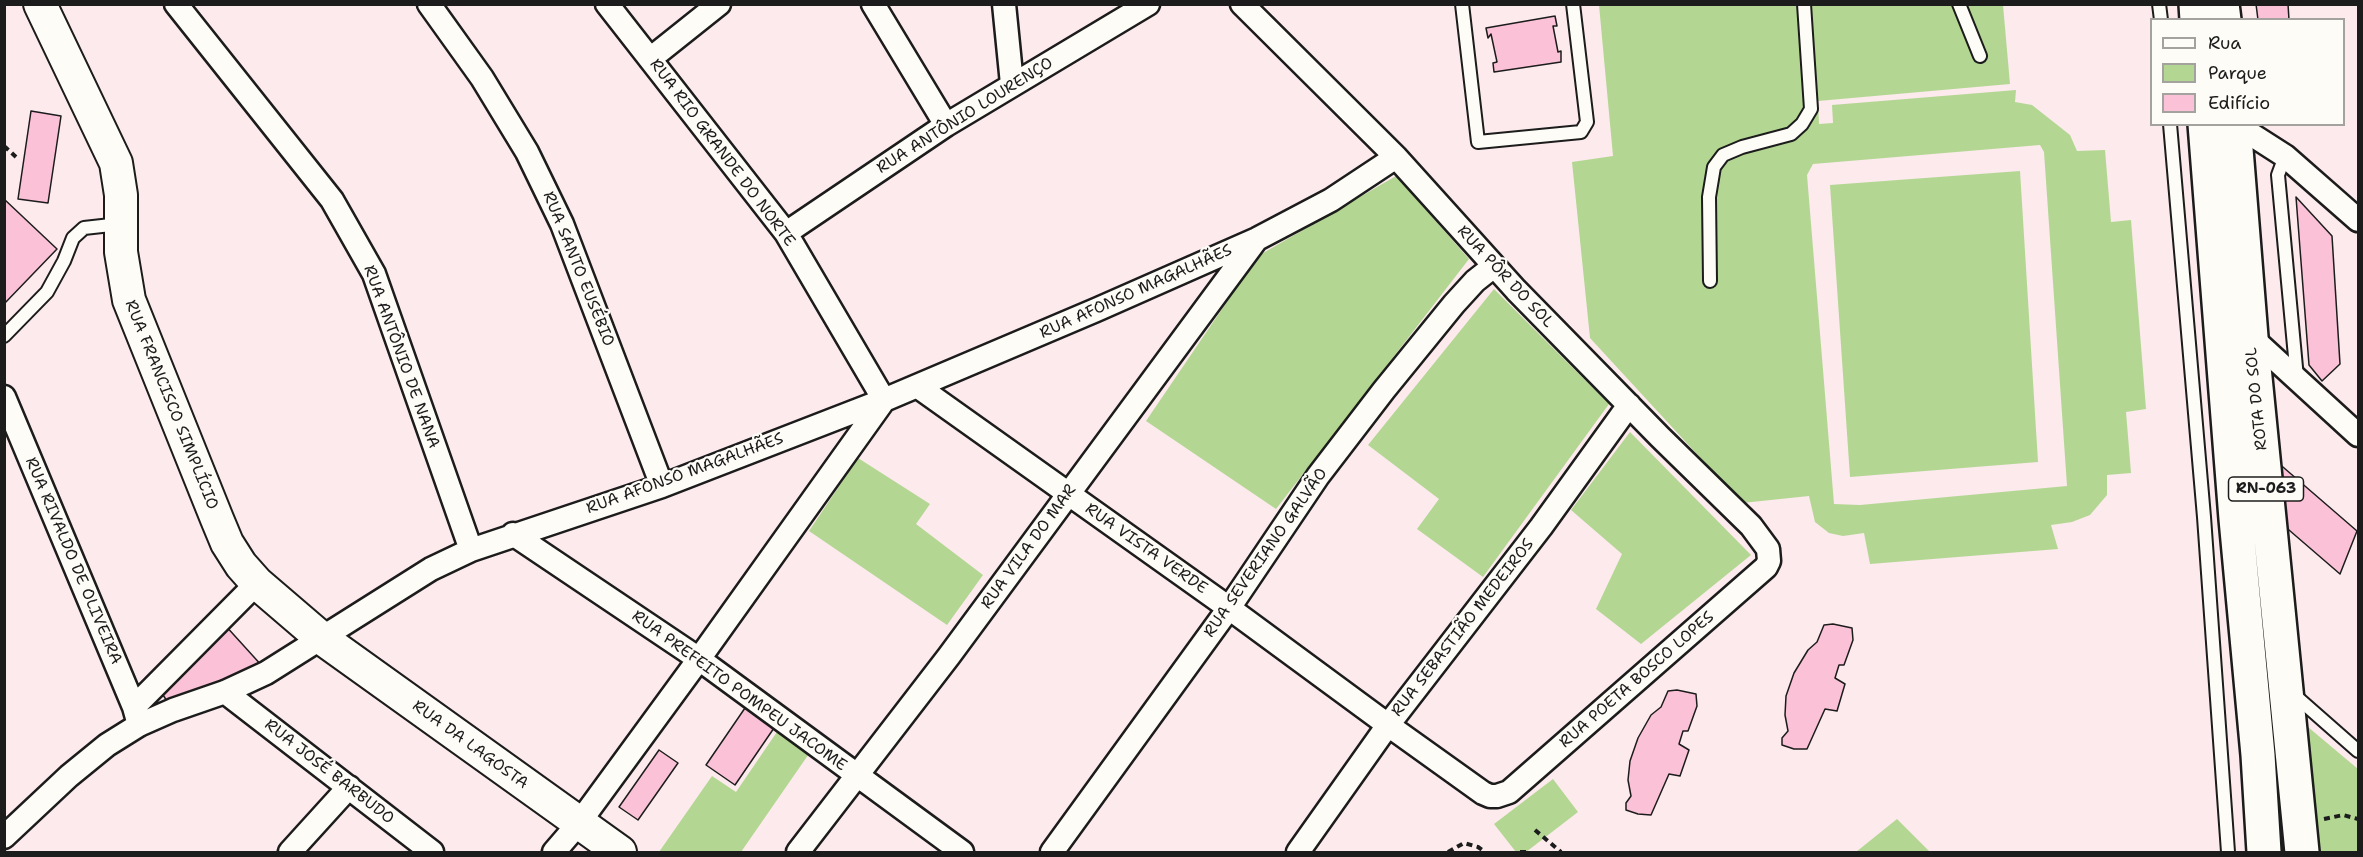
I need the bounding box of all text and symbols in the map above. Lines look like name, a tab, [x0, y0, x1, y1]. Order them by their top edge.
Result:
legend	[2150, 18, 2345, 126]
text: Rua	[2208, 31, 2241, 55]
street label: RUA ANTÔNIO LOURENÇO	[873, 54, 1057, 178]
street label: RUA RIO GRANDE DO NORTE	[645, 56, 799, 250]
text: Parque	[2208, 61, 2267, 85]
text: Edifício	[2208, 91, 2270, 115]
street label: RUA SANTO EUSÉBIO	[538, 189, 618, 349]
street label: RUA PÔR DO SOL	[1453, 222, 1557, 332]
street label: RUA AFONSO MAGALHÃES	[1037, 241, 1235, 343]
street label: RUA ANTÔNIO DE NANA	[359, 263, 443, 451]
street label: RUA FRANCISCO SIMPLÍCIO	[120, 297, 222, 513]
street label: ROTA DO SOL	[2242, 347, 2272, 451]
street label: RUA AFONSO MAGALHÃES	[584, 429, 786, 519]
street label: RUA RIVALDO DE OLIVEIRA	[21, 455, 125, 667]
street label: RUA SEVERIANO GALVÃO	[1200, 465, 1332, 641]
road number: RN-063	[2228, 477, 2304, 501]
street label: RUA VILA DO MAR	[977, 481, 1081, 613]
street label: RUA VISTA VERDE	[1081, 500, 1211, 598]
street label: RUA SEBASTIÃO MEDEIROS	[1388, 535, 1538, 721]
street label: RUA PREFEITO POMPEU JACOME	[628, 607, 850, 775]
street label: RUA POETA BOSCO LOPES	[1556, 608, 1718, 752]
street label: RUA DA LAGOSTA	[408, 696, 532, 794]
street label: RUA JOSÉ BARBUDO	[260, 715, 398, 829]

